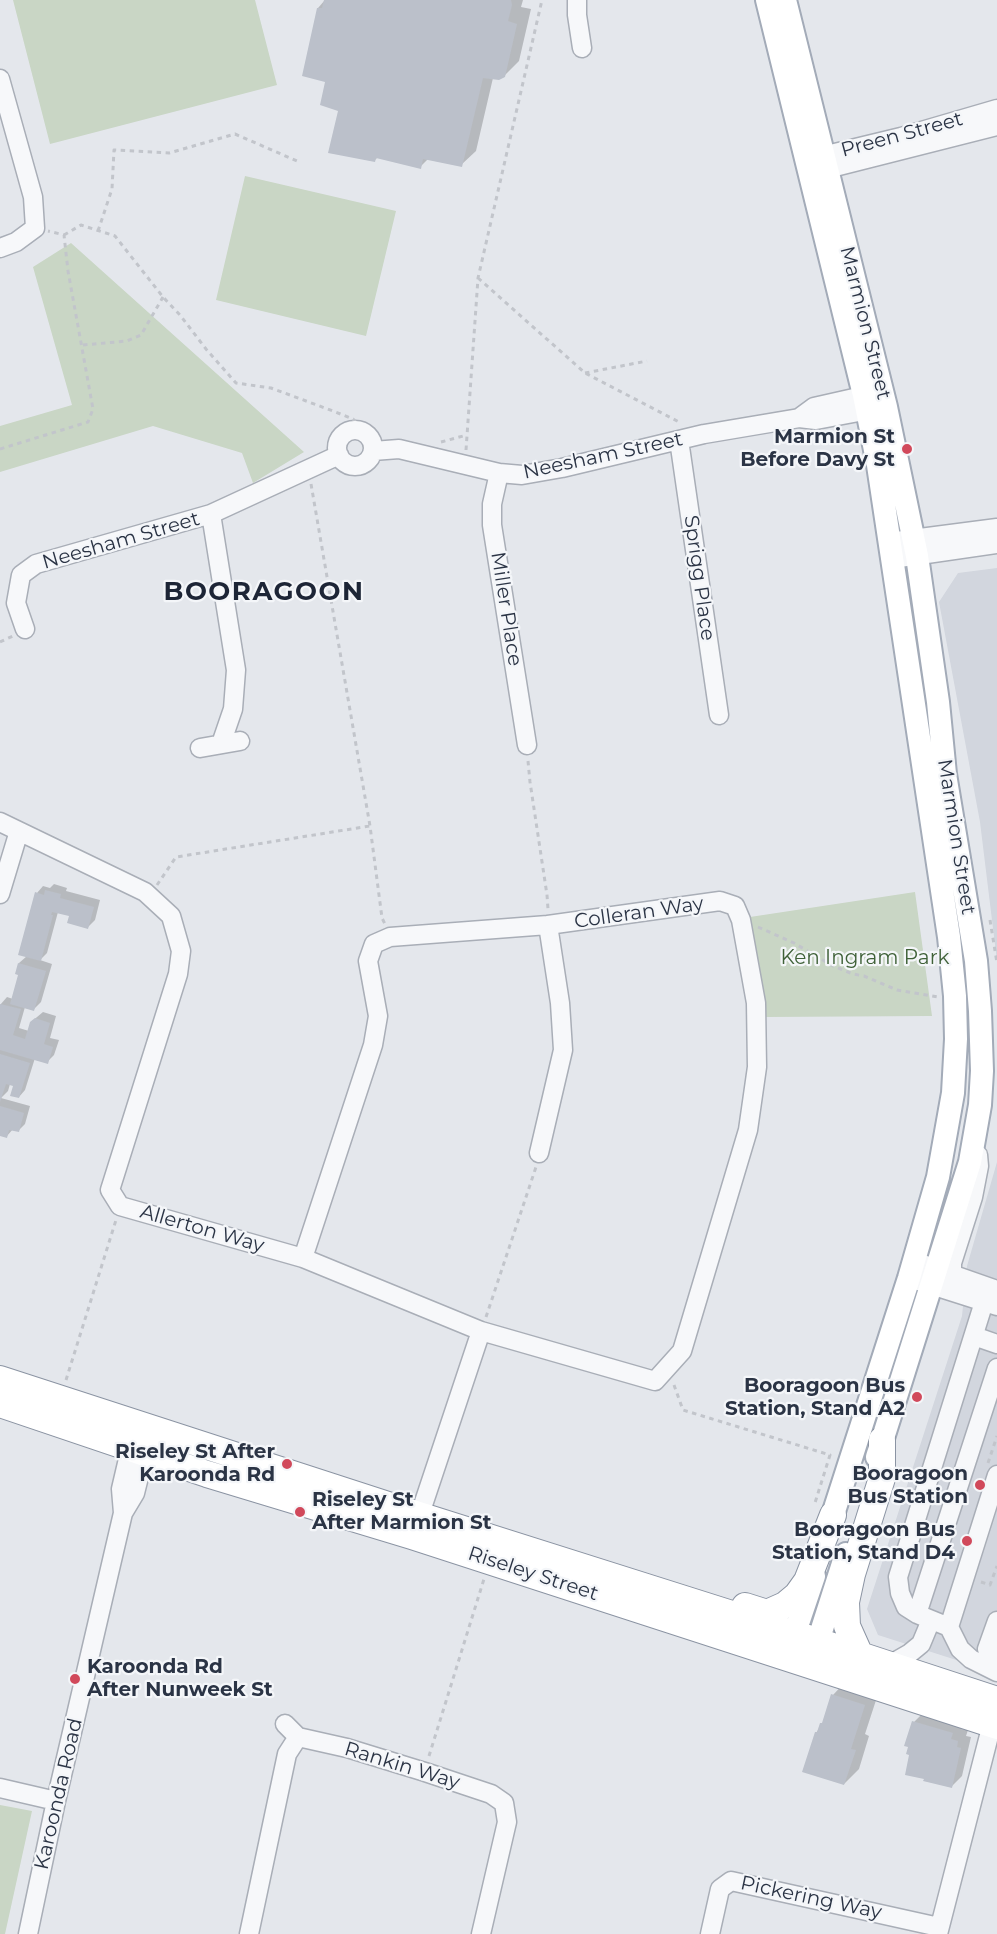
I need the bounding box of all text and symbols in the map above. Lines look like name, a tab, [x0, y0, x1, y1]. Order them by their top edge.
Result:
street label: Preen Street	[838, 107, 966, 163]
street label: Marmion Street	[834, 244, 896, 402]
place label: Marmion St Before Davy St	[740, 425, 895, 472]
street label: Neesham Street	[521, 427, 685, 485]
marker: Marmion St Before Davy St	[900, 442, 914, 456]
street label: Neesham Street	[40, 507, 202, 575]
street label: Sprigg Place	[678, 514, 720, 642]
street label: Miller Place	[485, 550, 527, 668]
district label: BOORAGOON	[164, 576, 364, 608]
street label: Marmion Street	[932, 758, 980, 916]
street label: Colleran Way	[573, 892, 705, 934]
park label: Ken Ingram Park	[781, 946, 949, 970]
street label: Allerton Way	[137, 1200, 267, 1258]
place label: Booragoon Bus Station, Stand A2	[725, 1374, 905, 1421]
marker: Booragoon Bus Station, Stand A2	[910, 1390, 924, 1404]
place label: Riseley St After Karoonda Rd	[115, 1440, 275, 1487]
marker: Riseley St After Karoonda Rd	[280, 1457, 294, 1471]
place label: Booragoon Bus Station	[848, 1462, 968, 1509]
marker: Booragoon Bus Station	[973, 1478, 987, 1492]
place label: Riseley St After Marmion St	[312, 1488, 491, 1535]
marker: Riseley St After Marmion St	[293, 1505, 307, 1519]
place label: Booragoon Bus Station, Stand D4	[772, 1518, 955, 1565]
marker: Booragoon Bus Station, Stand D4	[960, 1534, 974, 1548]
street label: Riseley Street	[465, 1542, 601, 1606]
place label: Karoonda Rd After Nunweek St	[87, 1655, 273, 1702]
marker: Karoonda Rd After Nunweek St	[68, 1672, 82, 1686]
street label: Karoonda Road	[30, 1716, 88, 1872]
street label: Rankin Way	[342, 1737, 462, 1795]
street label: Pickering Way	[738, 1871, 884, 1925]

